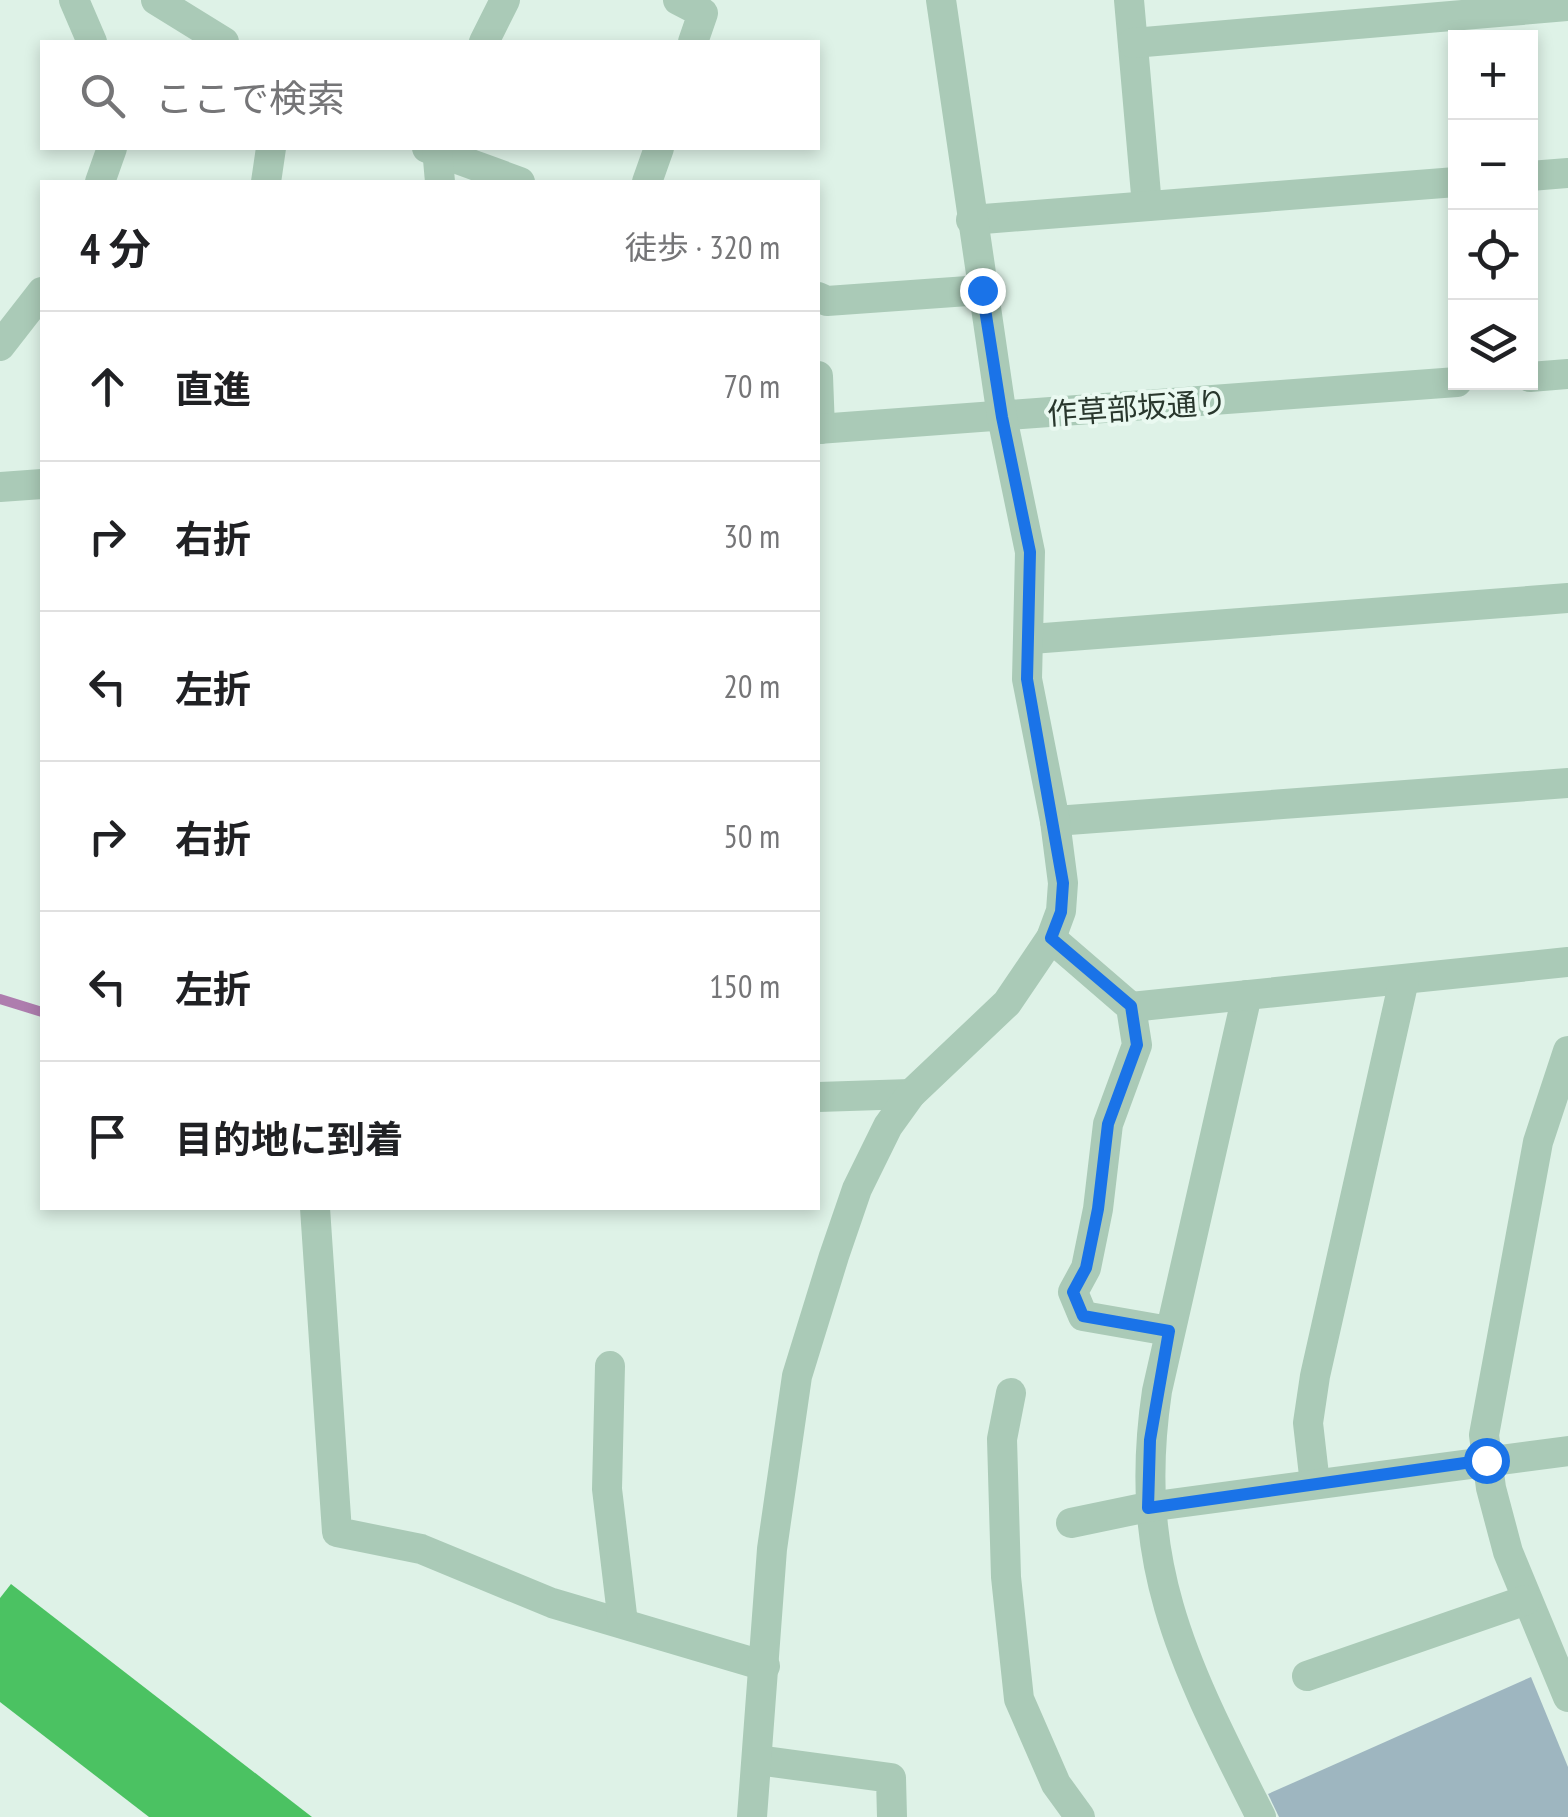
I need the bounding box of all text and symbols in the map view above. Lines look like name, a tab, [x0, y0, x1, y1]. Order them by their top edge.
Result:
map controls	[1448, 30, 1538, 390]
button: +	[1448, 30, 1538, 120]
search box	[40, 40, 820, 150]
icon: search	[75, 68, 130, 123]
text: ここで検索	[155, 73, 345, 122]
button: −	[1448, 120, 1538, 210]
button: locate	[1448, 210, 1538, 300]
text: 4 分	[80, 221, 151, 276]
text: 徒歩 · 320 m	[625, 226, 780, 268]
route end	[960, 268, 1006, 314]
button: layers	[1448, 300, 1538, 390]
icon: ahead	[80, 359, 135, 414]
text: 直進	[175, 364, 251, 413]
text: 70 m	[724, 365, 780, 407]
street label: 作草部坂通り	[1046, 381, 1228, 433]
icon: right	[80, 509, 135, 564]
text: 右折	[175, 514, 251, 563]
text: 30 m	[724, 515, 780, 557]
icon: left	[80, 659, 135, 714]
text: 左折	[175, 664, 251, 713]
text: 20 m	[724, 665, 780, 707]
icon: right	[80, 809, 135, 864]
text: 右折	[175, 814, 251, 863]
text: 50 m	[724, 815, 780, 857]
icon: left	[80, 959, 135, 1014]
text: 左折	[175, 964, 251, 1013]
text: 150 m	[709, 965, 780, 1007]
icon: arrive	[80, 1109, 135, 1164]
text: 目的地に到着	[175, 1114, 403, 1163]
route start	[1464, 1438, 1510, 1484]

